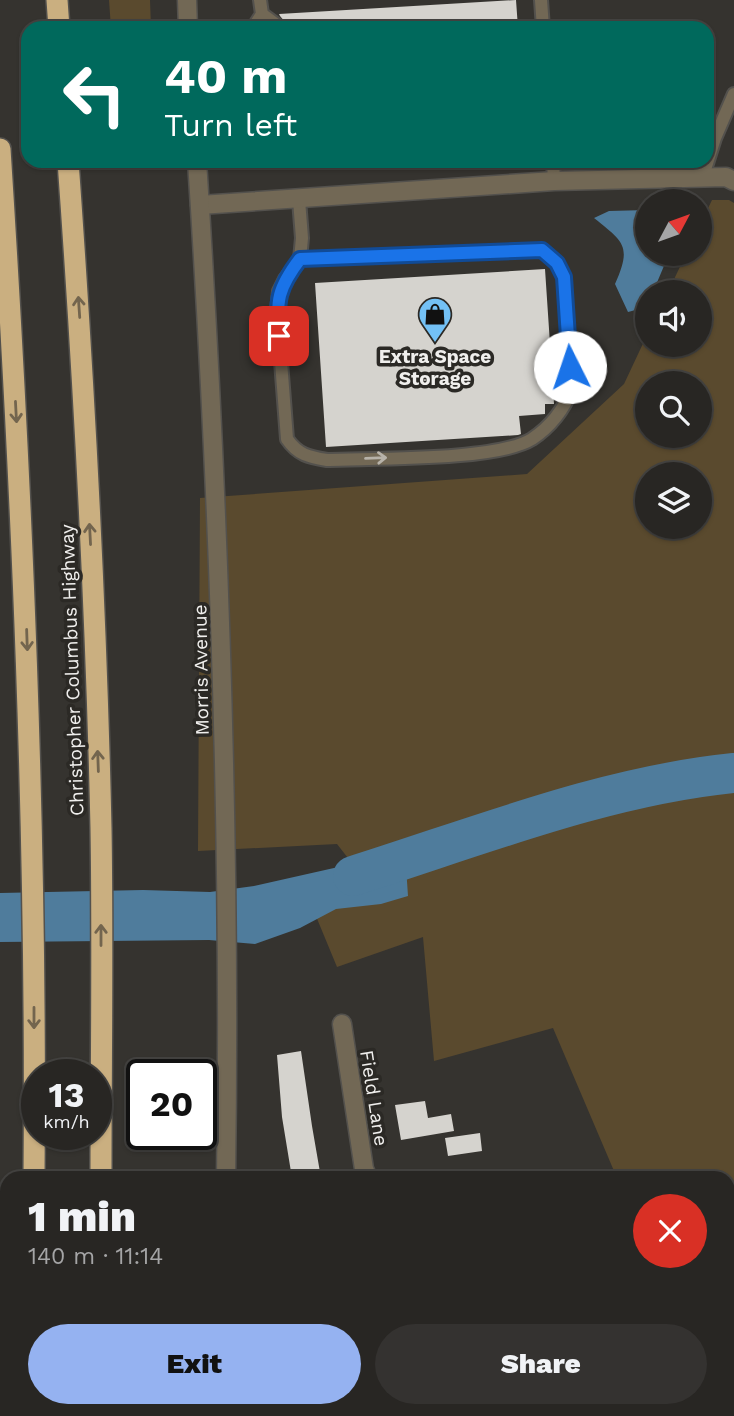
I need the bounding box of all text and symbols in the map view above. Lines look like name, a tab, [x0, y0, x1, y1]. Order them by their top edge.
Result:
text: 40 m	[164, 47, 287, 105]
icon: left	[49, 49, 140, 140]
text: Turn left	[164, 106, 297, 144]
north arrow	[635, 189, 712, 266]
map controls	[635, 189, 712, 539]
button: sound	[635, 280, 712, 357]
one-way arrow	[72, 295, 85, 318]
shop icon: Extra Space Storage	[416, 295, 454, 344]
pin	[249, 306, 309, 366]
icon: arrive	[260, 317, 298, 355]
position arrow	[533, 330, 607, 404]
place label: Extra Space Storage	[379, 345, 491, 390]
button: search	[635, 371, 712, 448]
one-way arrow	[10, 401, 23, 424]
one-way arrow	[364, 451, 387, 464]
button: layers	[635, 462, 712, 539]
one-way arrow	[84, 522, 97, 545]
street label: Christopher Columbus Highway	[55, 523, 89, 816]
street label: Morris Avenue	[188, 604, 214, 736]
one-way arrow	[20, 628, 33, 651]
one-way arrow	[92, 750, 105, 773]
one-way arrow	[94, 923, 108, 946]
one-way arrow	[27, 1006, 41, 1029]
street label: Field Lane	[355, 1048, 393, 1148]
speed limit sign: 20	[126, 1059, 217, 1150]
text: 13	[49, 1074, 84, 1116]
text: km/h	[43, 1111, 90, 1132]
text: 1 min	[28, 1192, 136, 1241]
button: close	[633, 1194, 707, 1268]
text: 140 m · 11:14	[28, 1243, 163, 1270]
button: Exit	[28, 1324, 361, 1404]
button: Share	[375, 1324, 707, 1404]

